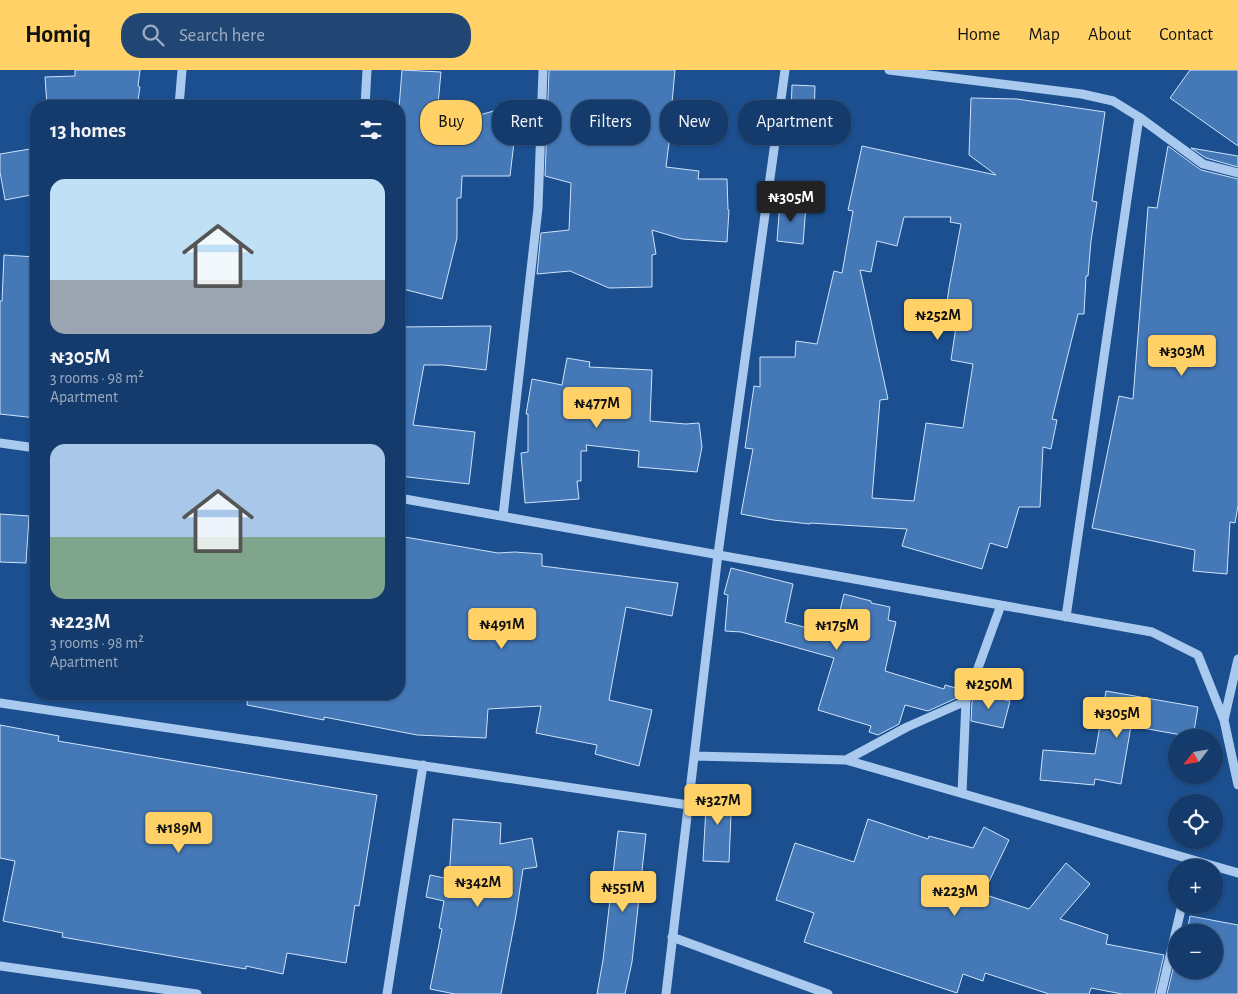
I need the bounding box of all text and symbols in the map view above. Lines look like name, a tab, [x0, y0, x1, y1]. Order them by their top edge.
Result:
search box	[121, 13, 471, 58]
icon: search	[139, 21, 167, 49]
text: Homiq	[25, 23, 91, 47]
text: Search here	[179, 26, 265, 45]
text: Home	[957, 26, 1000, 44]
text: Map	[1028, 26, 1060, 44]
text: About	[1088, 26, 1131, 44]
text: Contact	[1159, 26, 1213, 44]
chip: Buy	[420, 100, 482, 145]
chip: Rent	[492, 100, 561, 145]
chip: Filters	[571, 100, 650, 145]
chip: New	[660, 100, 728, 145]
chip: Apartment	[738, 100, 851, 145]
icon: filters	[357, 116, 385, 144]
text: 13 homes	[50, 120, 126, 141]
pin: ₦305M	[756, 180, 826, 223]
text: ₦305M	[768, 189, 814, 205]
icon: home	[173, 211, 263, 301]
pin: ₦252M	[903, 298, 973, 341]
text: ₦252M	[915, 307, 961, 323]
pin: ₦303M	[1147, 334, 1217, 377]
text: ₦303M	[1159, 343, 1205, 359]
text: ₦305M	[50, 346, 111, 367]
text: 3 rooms · 98 m²	[50, 370, 144, 386]
pin: ₦477M	[562, 386, 632, 429]
text: Apartment	[50, 389, 118, 405]
text: ₦477M	[574, 395, 620, 411]
icon: home	[173, 476, 263, 566]
pin: ₦491M	[467, 608, 537, 650]
pin: ₦175M	[802, 608, 872, 651]
text: ₦223M	[50, 611, 110, 632]
text: ₦491M	[479, 616, 525, 632]
text: ₦175M	[815, 617, 859, 633]
text: 3 rooms · 98 m²	[50, 635, 144, 651]
text: Apartment	[50, 654, 118, 670]
pin: ₦250M	[954, 668, 1024, 710]
text: ₦250M	[966, 676, 1012, 692]
pin: ₦305M	[1082, 696, 1152, 739]
text: ₦305M	[1094, 705, 1140, 721]
north arrow	[1168, 729, 1222, 784]
map controls	[1168, 729, 1223, 979]
pin: ₦327M	[683, 784, 753, 826]
text: ₦327M	[695, 792, 741, 808]
button: locate	[1168, 794, 1223, 849]
pin: ₦189M	[144, 812, 214, 854]
text: ₦189M	[156, 820, 202, 836]
button: +	[1168, 859, 1223, 914]
pin: ₦342M	[443, 866, 513, 908]
pin: ₦551M	[588, 870, 658, 913]
text: ₦342M	[455, 874, 501, 890]
pin: ₦223M	[920, 874, 990, 917]
text: ₦551M	[601, 879, 645, 895]
text: ₦223M	[932, 883, 978, 899]
button: −	[1168, 924, 1223, 979]

